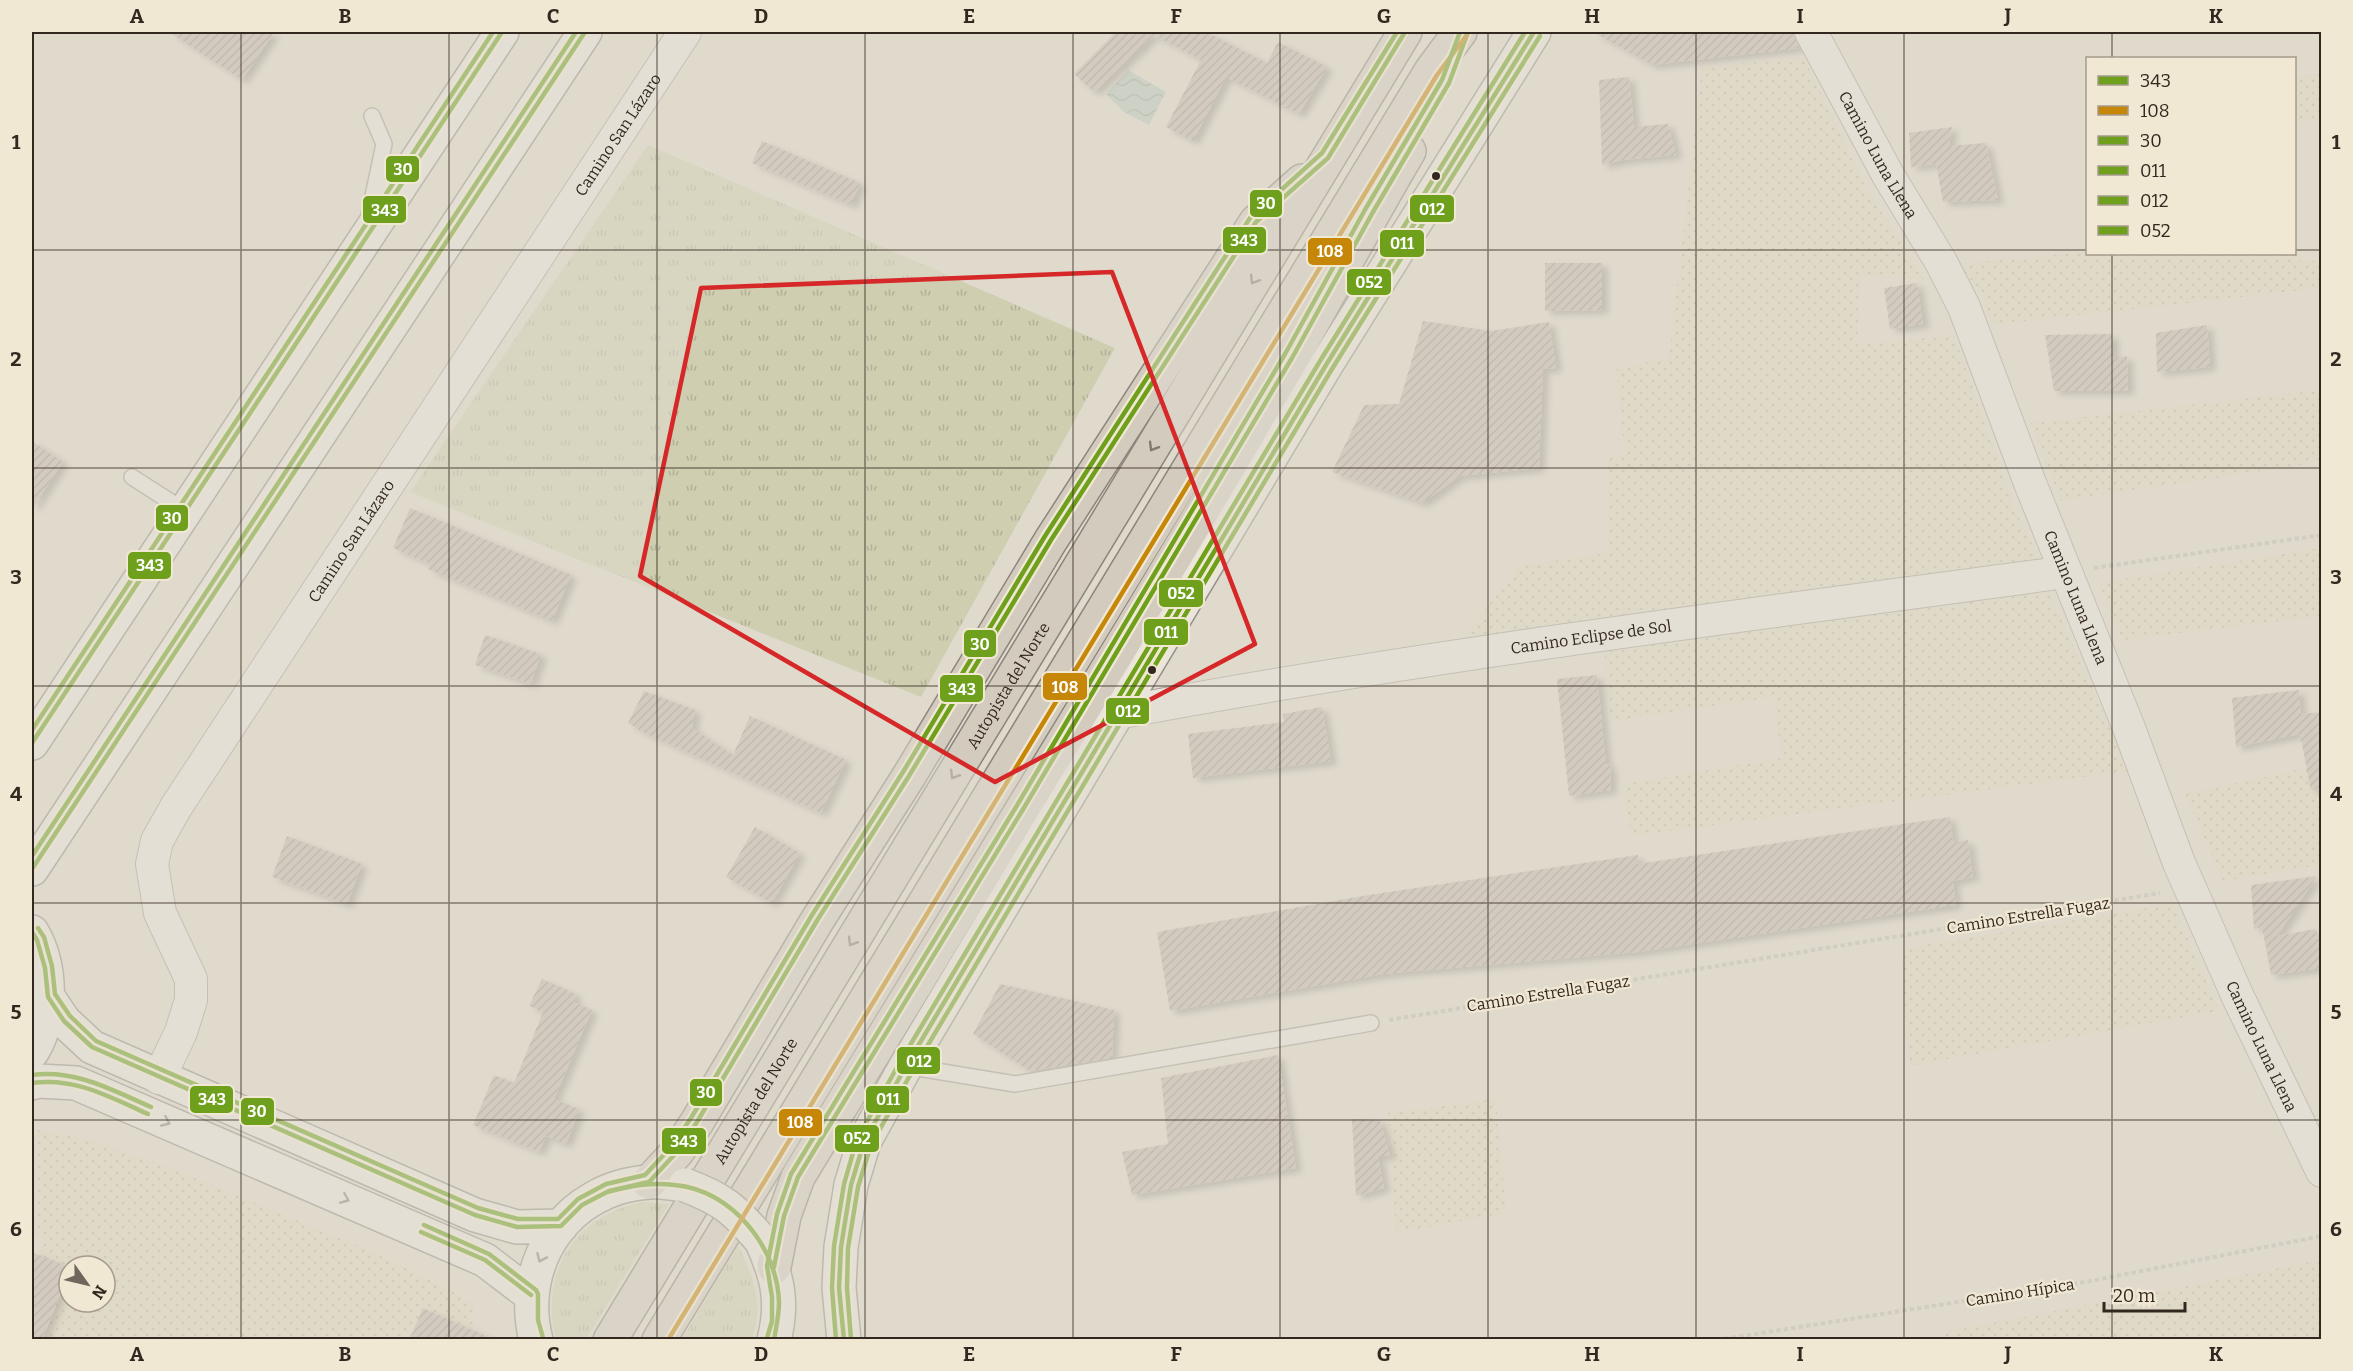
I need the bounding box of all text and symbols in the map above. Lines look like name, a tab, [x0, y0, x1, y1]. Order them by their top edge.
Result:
text: A	[130, 4, 145, 28]
text: B	[339, 4, 352, 28]
text: C	[547, 4, 559, 28]
text: D	[754, 4, 768, 28]
text: E	[963, 4, 975, 28]
text: F	[1170, 4, 1182, 28]
text: G	[1377, 4, 1391, 28]
text: H	[1584, 4, 1600, 28]
text: I	[1796, 4, 1804, 28]
text: J	[2004, 4, 2012, 28]
text: K	[2209, 4, 2224, 28]
legend	[2086, 57, 2296, 255]
street label: Camino San Lázaro	[571, 70, 665, 200]
text: 343	[2140, 70, 2171, 92]
street label: Camino Luna Llena	[1835, 88, 1921, 222]
text: 108	[2140, 100, 2170, 122]
text: 1	[12, 130, 21, 154]
text: 30	[2140, 130, 2162, 152]
text: 1	[2332, 130, 2341, 154]
line badge: 30	[385, 155, 420, 183]
text: 30	[393, 160, 413, 179]
text: 011	[2140, 160, 2167, 182]
unlabelled marker	[1430, 170, 1442, 182]
line badge: 30	[1249, 189, 1283, 218]
text: 012	[2140, 190, 2169, 212]
text: 30	[1256, 194, 1276, 213]
line badge: 012	[1409, 194, 1455, 223]
line badge: 343	[362, 195, 407, 224]
text: 012	[1419, 200, 1445, 219]
text: 343	[371, 201, 399, 220]
text: 052	[2140, 220, 2171, 242]
line badge: 343	[1222, 226, 1267, 254]
line badge: 011	[1379, 229, 1425, 258]
text: 343	[1230, 231, 1258, 250]
text: 011	[1390, 234, 1414, 253]
line badge: 108	[1307, 237, 1353, 266]
text: 108	[1317, 242, 1343, 261]
line badge: 052	[1346, 268, 1392, 296]
text: 052	[1355, 273, 1383, 292]
one-way arrow	[1250, 274, 1261, 284]
text: 2	[10, 347, 22, 371]
text: 2	[2330, 347, 2342, 371]
one-way arrow	[1148, 441, 1160, 451]
street label: Camino San Lázaro	[304, 476, 398, 606]
line badge: 30	[155, 504, 189, 532]
text: 30	[162, 509, 182, 528]
street label: Camino Luna Llena	[2040, 528, 2111, 668]
line badge: 343	[127, 551, 172, 580]
text: 343	[136, 556, 164, 575]
text: 3	[10, 565, 22, 589]
text: 3	[2330, 565, 2342, 589]
line badge: 052	[1158, 579, 1204, 608]
text: 052	[1167, 584, 1195, 603]
street label: Camino Eclipse de Sol	[1509, 616, 1673, 658]
line badge: 011	[1143, 618, 1189, 646]
street label: Autopista del Norte	[963, 619, 1054, 752]
text: 011	[1154, 623, 1178, 642]
line badge: 30	[963, 629, 997, 658]
text: 30	[970, 635, 990, 654]
unlabelled marker	[1146, 664, 1158, 676]
line badge: 108	[1042, 672, 1088, 701]
line badge: 343	[939, 674, 984, 703]
text: 108	[1052, 678, 1078, 697]
text: 343	[948, 680, 976, 699]
line badge: 012	[1105, 697, 1150, 725]
text: 012	[1115, 702, 1141, 721]
one-way arrow	[949, 769, 961, 779]
text: 4	[10, 782, 22, 806]
text: 4	[2330, 782, 2342, 806]
street label: Camino Estrella Fugaz	[1945, 893, 2111, 938]
one-way arrow	[848, 936, 860, 946]
street label: Camino Estrella Fugaz	[1465, 971, 1631, 1016]
street label: Camino Luna Llena	[2222, 978, 2301, 1115]
text: 5	[11, 1000, 22, 1024]
text: 5	[2331, 1000, 2342, 1024]
street label: Autopista del Norte	[710, 1034, 801, 1168]
line badge: 012	[896, 1046, 941, 1075]
text: 012	[906, 1052, 932, 1071]
line badge: 30	[689, 1078, 723, 1107]
text: 30	[696, 1083, 716, 1102]
line badge: 343	[189, 1085, 234, 1114]
line badge: 011	[865, 1085, 910, 1114]
text: 343	[198, 1090, 226, 1109]
text: 011	[876, 1090, 900, 1109]
line badge: 30	[240, 1097, 275, 1126]
text: 30	[247, 1102, 267, 1121]
line badge: 108	[778, 1108, 823, 1137]
text: 108	[787, 1113, 813, 1132]
one-way arrow	[159, 1115, 170, 1127]
line badge: 052	[834, 1124, 880, 1153]
line badge: 343	[661, 1127, 707, 1155]
text: 052	[843, 1129, 871, 1148]
text: 343	[670, 1132, 698, 1151]
one-way arrow	[338, 1192, 349, 1204]
text: 6	[10, 1217, 22, 1241]
text: 6	[2330, 1217, 2342, 1241]
one-way arrow	[537, 1252, 549, 1263]
north arrow	[57, 1254, 117, 1314]
street label: Camino Hípica	[1964, 1274, 2076, 1310]
scale bar	[2104, 1275, 2185, 1313]
text: N	[88, 1282, 110, 1303]
text: 20 m	[2113, 1285, 2155, 1307]
text: A	[130, 1342, 145, 1366]
text: B	[339, 1342, 352, 1366]
text: C	[547, 1342, 559, 1366]
text: D	[754, 1342, 768, 1366]
text: E	[963, 1342, 975, 1366]
text: F	[1170, 1342, 1182, 1366]
text: G	[1377, 1342, 1391, 1366]
text: H	[1584, 1342, 1600, 1366]
text: I	[1796, 1342, 1804, 1366]
text: J	[2004, 1342, 2012, 1366]
text: K	[2209, 1342, 2224, 1366]

